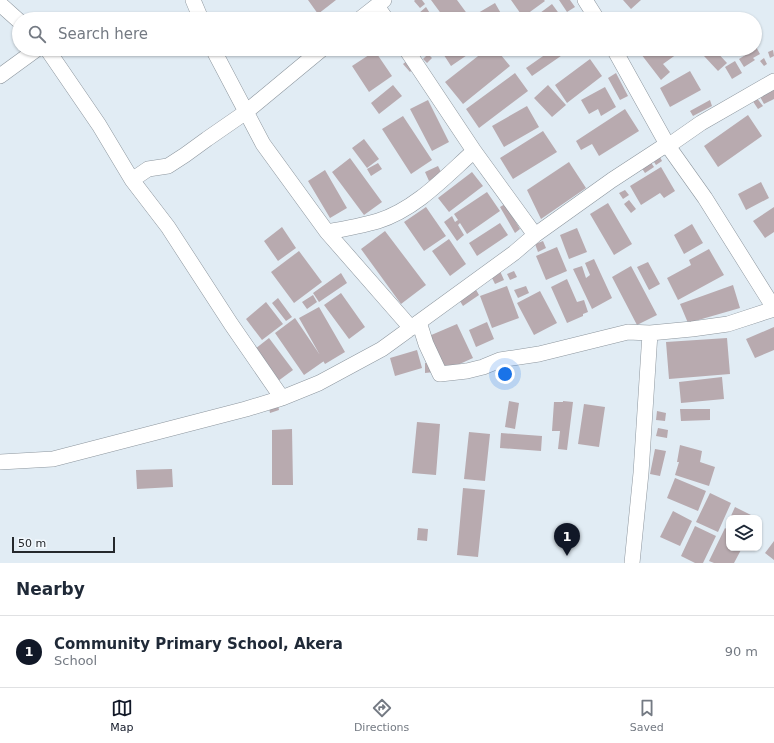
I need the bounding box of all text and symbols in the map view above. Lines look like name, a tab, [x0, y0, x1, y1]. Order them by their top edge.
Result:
search box	[12, 12, 762, 56]
icon: search	[26, 23, 48, 45]
text: Search here	[58, 25, 148, 43]
your location	[495, 364, 515, 384]
map controls	[726, 515, 762, 551]
button: layers	[726, 515, 762, 551]
pin: 1	[554, 523, 580, 556]
scale bar	[12, 535, 115, 554]
text: 50 m	[18, 537, 46, 550]
text: Nearby	[16, 579, 85, 599]
text: Community Primary School, Akera	[54, 635, 343, 653]
text: 1	[24, 644, 34, 659]
text: 90 m	[725, 644, 758, 659]
text: School	[54, 653, 97, 668]
tab: Map	[110, 697, 133, 734]
tab: Directions	[354, 697, 409, 734]
tab: Saved	[630, 697, 664, 734]

